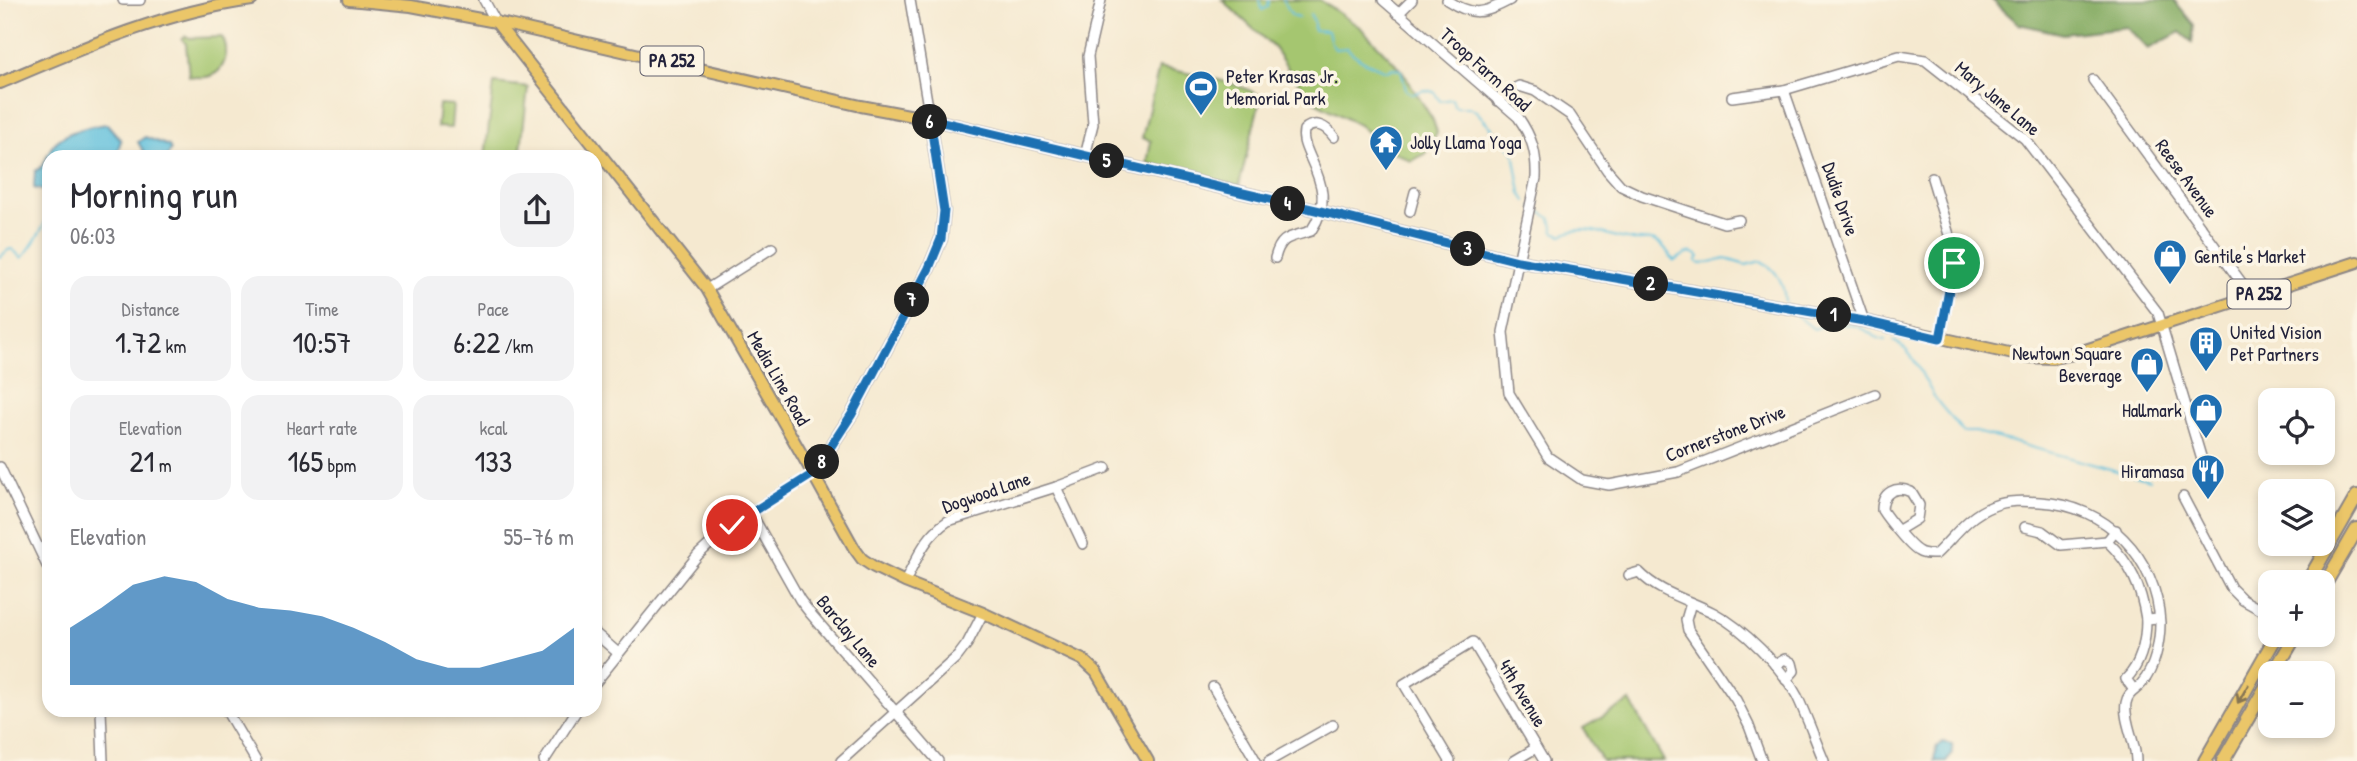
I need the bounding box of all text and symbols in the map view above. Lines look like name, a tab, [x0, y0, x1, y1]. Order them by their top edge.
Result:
street label: Troop Farm Road	[1435, 21, 1538, 117]
road number: PA 252	[640, 46, 704, 76]
street label: Mary Jane Lane	[1950, 55, 2047, 142]
place label: Peter Krasas Jr. Memorial Park	[1226, 63, 1338, 111]
sports icon: Peter Krasas Jr. Memorial Park	[1182, 68, 1220, 117]
pin: 6	[912, 104, 948, 140]
text: 6	[926, 108, 933, 134]
temple icon: Jolly Llama Yoga	[1367, 123, 1405, 172]
place label: Jolly Llama Yoga	[1410, 129, 1522, 155]
street label: Reese Avenue	[2150, 133, 2225, 223]
pin: 5	[1090, 144, 1124, 178]
text: 5	[1102, 147, 1111, 173]
street label: Dudie Drive	[1816, 159, 1866, 240]
text: Morning run	[70, 168, 238, 220]
button: share	[500, 173, 574, 247]
pin: 4	[1270, 186, 1306, 222]
text: 4	[1284, 190, 1291, 216]
text: 06:03	[70, 220, 115, 251]
pin: 3	[1450, 232, 1486, 266]
pin	[1924, 233, 1984, 293]
text: 3	[1463, 235, 1472, 261]
shop icon: Gentile's Market	[2151, 237, 2189, 286]
place label: Gentile's Market	[2194, 243, 2306, 269]
icon: arrive	[1935, 244, 1973, 282]
pin: 2	[1634, 266, 1668, 302]
text: 2	[1646, 270, 1655, 296]
road number: PA 252	[2228, 280, 2290, 308]
pin: 7	[894, 282, 930, 318]
text: 7	[907, 286, 916, 312]
text: Distance	[122, 296, 180, 322]
text: Time	[305, 296, 339, 322]
text: Pace	[478, 296, 509, 322]
pin: 1	[1816, 298, 1852, 332]
text: 1	[1830, 301, 1837, 327]
place label: United Vision Pet Partners	[2230, 319, 2322, 367]
text: 1.72	[115, 322, 161, 362]
text: 10:57	[293, 322, 351, 362]
text: 6:22	[453, 322, 500, 362]
building icon: United Vision Pet Partners	[2187, 324, 2225, 373]
street label: Media Line Road	[741, 326, 817, 431]
text: km	[161, 333, 186, 359]
text: /km	[500, 333, 533, 359]
place label: Newtown Square Beverage	[2012, 340, 2122, 388]
shop icon: Newtown Square Beverage	[2128, 345, 2166, 394]
map controls	[2258, 388, 2335, 738]
button: locate	[2258, 388, 2335, 465]
shop icon: Hallmark	[2187, 391, 2225, 440]
place label: Hallmark	[2122, 397, 2182, 423]
street label: Cornerstone Drive	[1661, 398, 1789, 468]
text: Elevation	[119, 415, 182, 441]
text: Heart rate	[287, 415, 357, 441]
text: kcal	[479, 415, 507, 441]
text: 21	[130, 441, 154, 481]
text: 165	[288, 441, 323, 481]
text: 133	[474, 441, 512, 481]
pin: 8	[804, 444, 840, 480]
text: 8	[817, 448, 826, 474]
text: m	[154, 452, 172, 478]
text: bpm	[323, 452, 356, 478]
restaurant icon: Hiramasa	[2189, 452, 2227, 501]
place label: Hiramasa	[2121, 458, 2185, 484]
street label: Dogwood Lane	[938, 465, 1034, 519]
button: layers	[2258, 479, 2335, 556]
pin	[702, 495, 762, 555]
icon: check	[713, 506, 751, 544]
text: Elevation	[70, 521, 146, 552]
text: 55–76 m	[503, 521, 574, 552]
button: +	[2258, 570, 2335, 647]
street label: Barclay Lane	[811, 589, 887, 673]
street label: 4th Avenue	[1493, 655, 1553, 732]
button: −	[2258, 661, 2335, 738]
one-way arrow	[2236, 684, 2250, 704]

